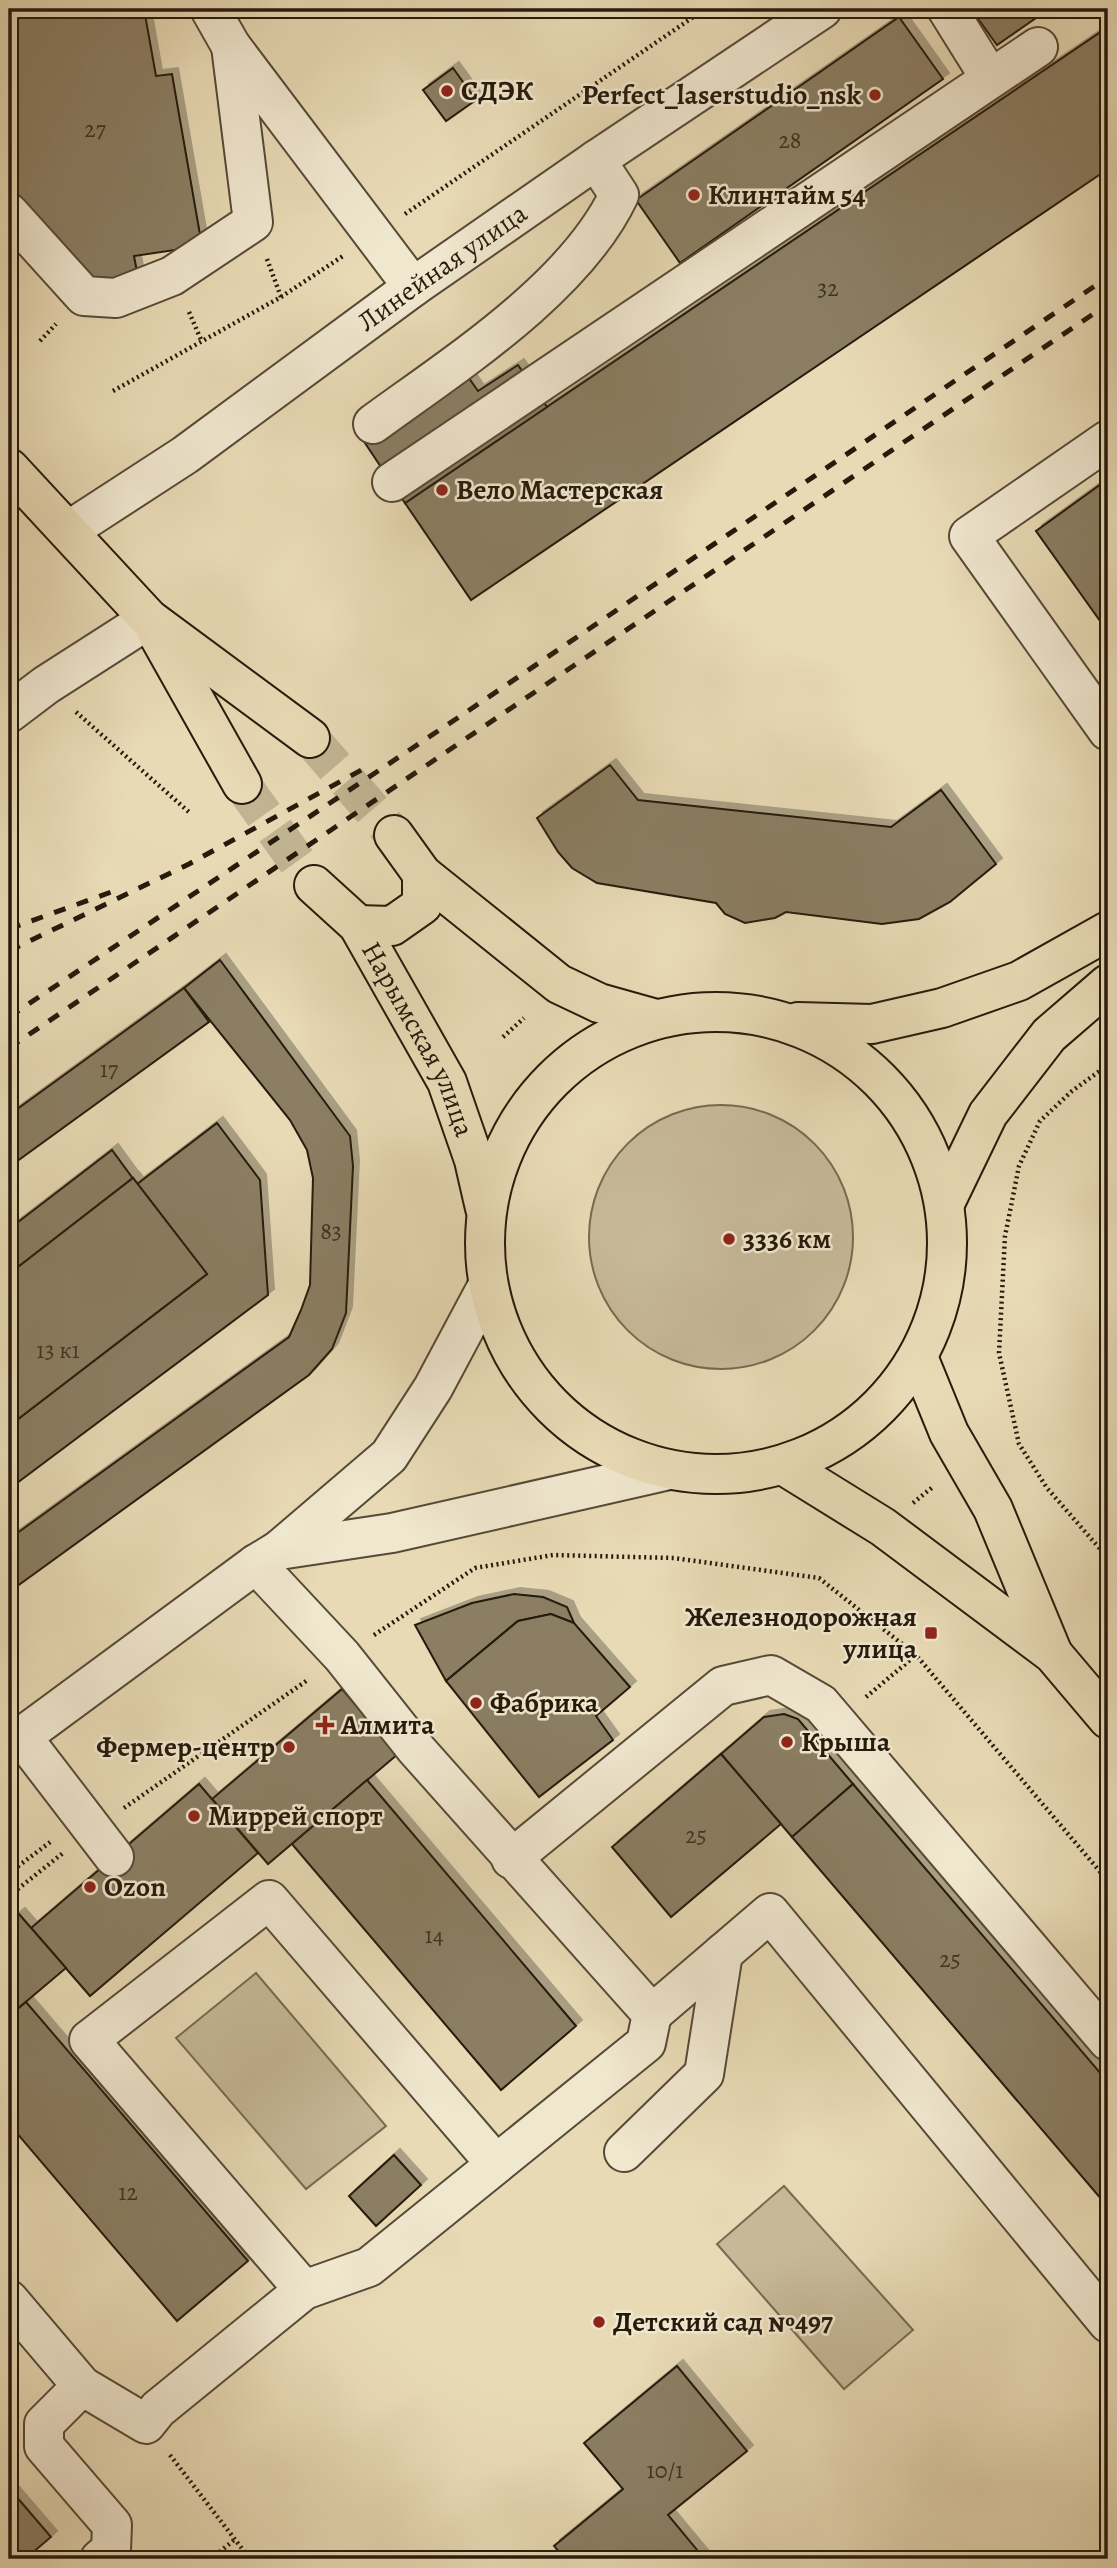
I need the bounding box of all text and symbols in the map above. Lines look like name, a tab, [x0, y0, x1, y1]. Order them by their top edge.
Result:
place label: СДЭК	[461, 72, 534, 110]
place label: Perfect_laserstudio_nsk	[582, 76, 862, 114]
marker: СДЭК	[439, 83, 455, 99]
marker: Perfect_laserstudio_nsk	[867, 87, 883, 103]
house number: 27	[84, 113, 107, 145]
house number: 28	[778, 124, 802, 156]
place label: Клинтайм 54	[708, 176, 866, 214]
marker: Клинтайм 54	[686, 187, 702, 203]
street label: Линейная улица	[350, 194, 535, 341]
house number: 32	[817, 272, 839, 304]
place label: Вело Мастерская	[456, 471, 663, 509]
marker: Вело Мастерская	[434, 482, 450, 498]
street label: Нарымская улица	[352, 935, 484, 1142]
house number: 17	[100, 1053, 119, 1085]
house number: 83	[320, 1215, 342, 1247]
place label: 3336 км	[743, 1220, 831, 1258]
marker: 3336 км	[721, 1231, 737, 1247]
house number: 13 к1	[36, 1334, 80, 1366]
place label: Железнодорожная улица	[685, 1598, 918, 1668]
marker: Железнодорожная улица	[923, 1625, 939, 1641]
place label: Фабрика	[490, 1684, 599, 1722]
marker: Фабрика	[468, 1695, 484, 1711]
place label: Алмита	[340, 1706, 435, 1744]
marker: Алмита	[315, 1715, 335, 1735]
place label: Крыша	[801, 1723, 891, 1761]
place label: Фермер-центр	[96, 1728, 275, 1766]
marker: Крыша	[779, 1734, 795, 1750]
marker: Фермер-центр	[281, 1739, 297, 1755]
place label: Миррей спорт	[208, 1797, 383, 1835]
marker: Миррей спорт	[186, 1808, 202, 1824]
house number: 25	[685, 1819, 707, 1851]
place label: Ozon	[104, 1868, 166, 1906]
marker: Ozon	[82, 1879, 98, 1895]
house number: 14	[424, 1919, 444, 1951]
house number: 25	[939, 1943, 961, 1975]
house number: 12	[118, 2176, 138, 2208]
place label: Детский сад №497	[613, 2303, 833, 2341]
marker: Детский сад №497	[591, 2314, 607, 2330]
house number: 10/1	[646, 2454, 684, 2486]

